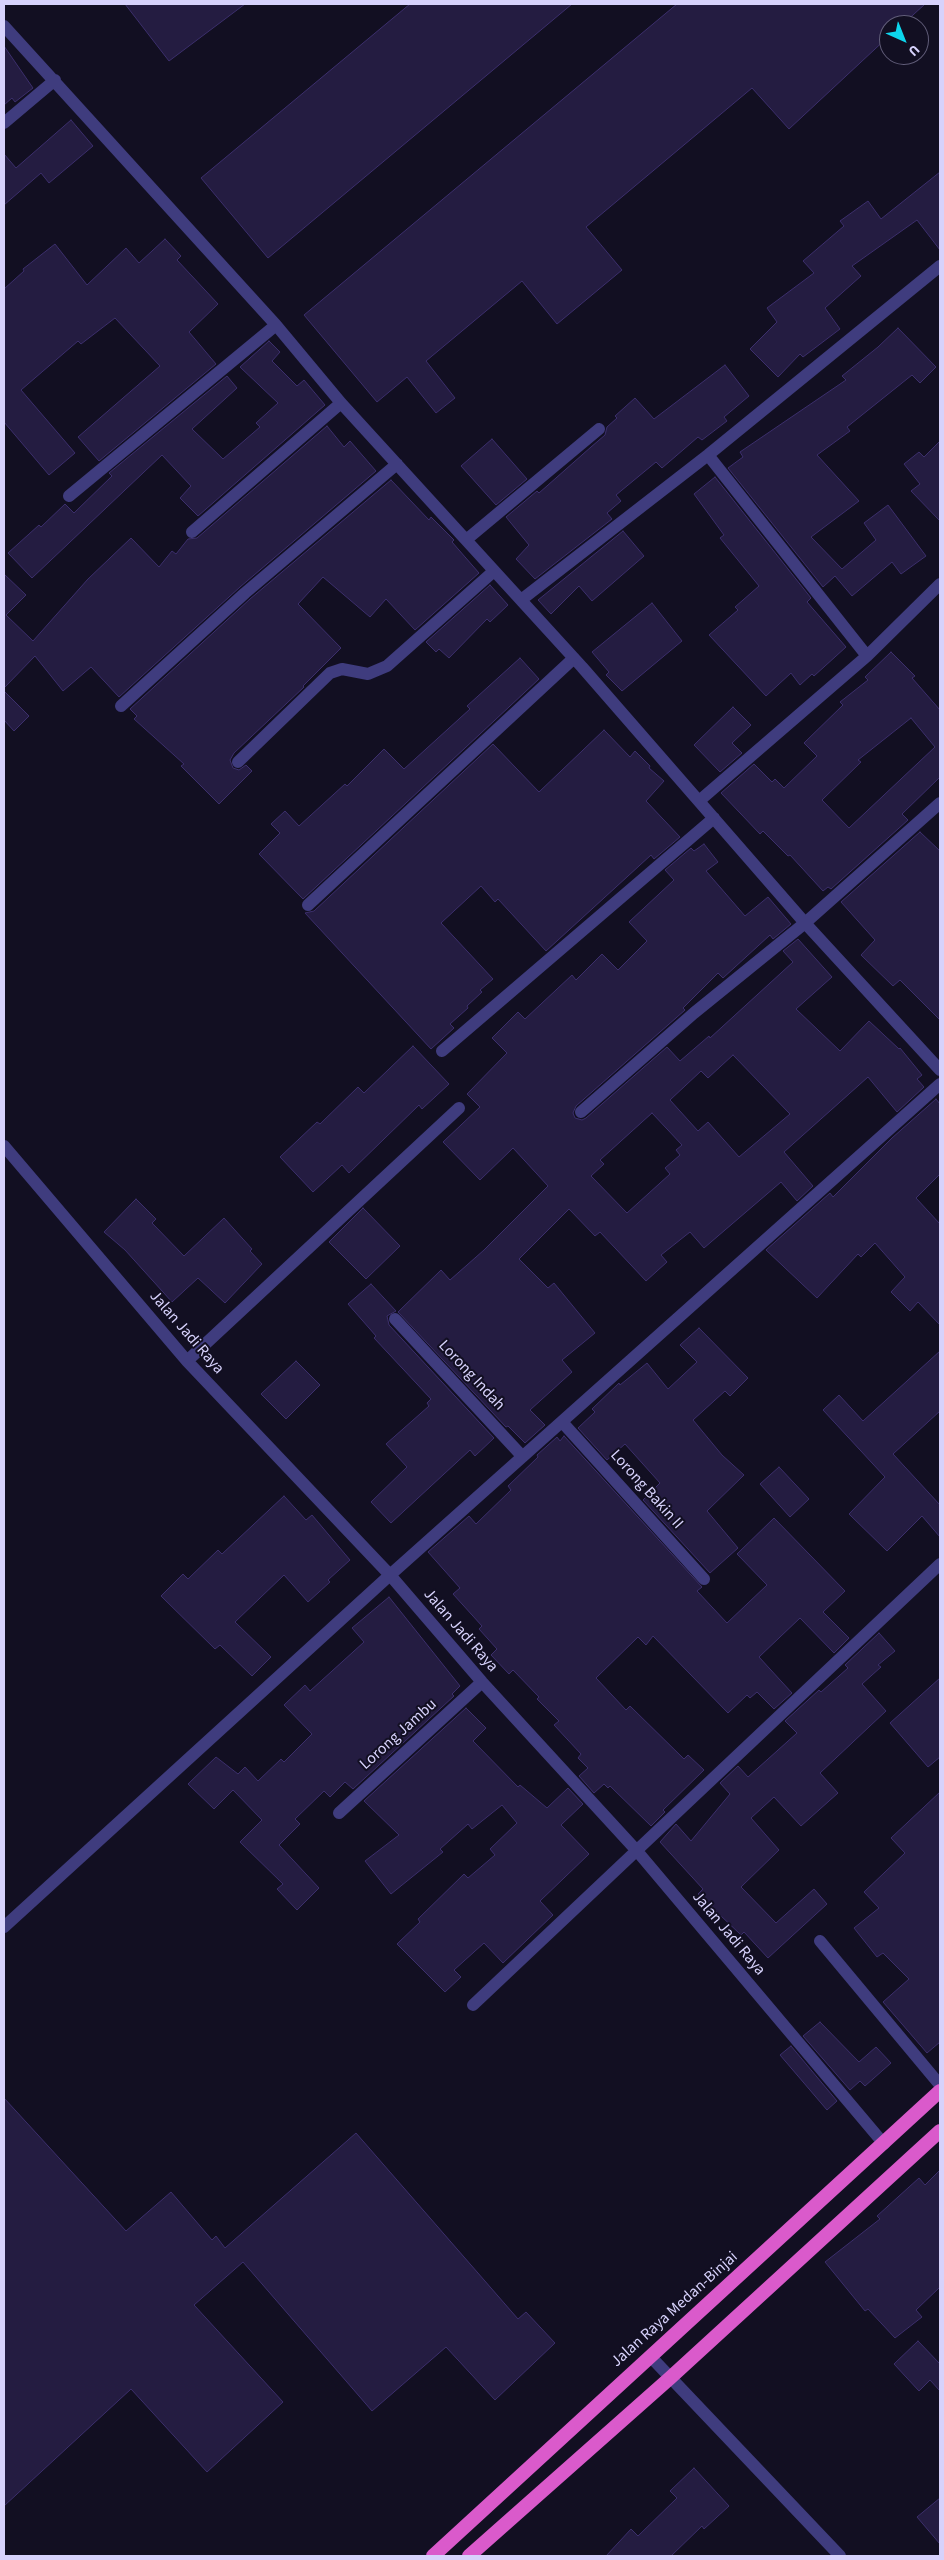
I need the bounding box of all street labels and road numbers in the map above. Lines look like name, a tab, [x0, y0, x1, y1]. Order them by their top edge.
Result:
street label: Jalan Jadi Raya	[145, 1287, 227, 1379]
street label: Lorong Indah	[434, 1337, 508, 1415]
street label: Lorong Bakin II	[605, 1446, 687, 1534]
street label: Jalan Jadi Raya	[419, 1585, 501, 1677]
street label: Lorong Jambu	[357, 1695, 441, 1775]
street label: Jalan Jadi Raya	[687, 1888, 769, 1980]
street label: Jalan Raya Medan-Binjai	[608, 2248, 742, 2372]

